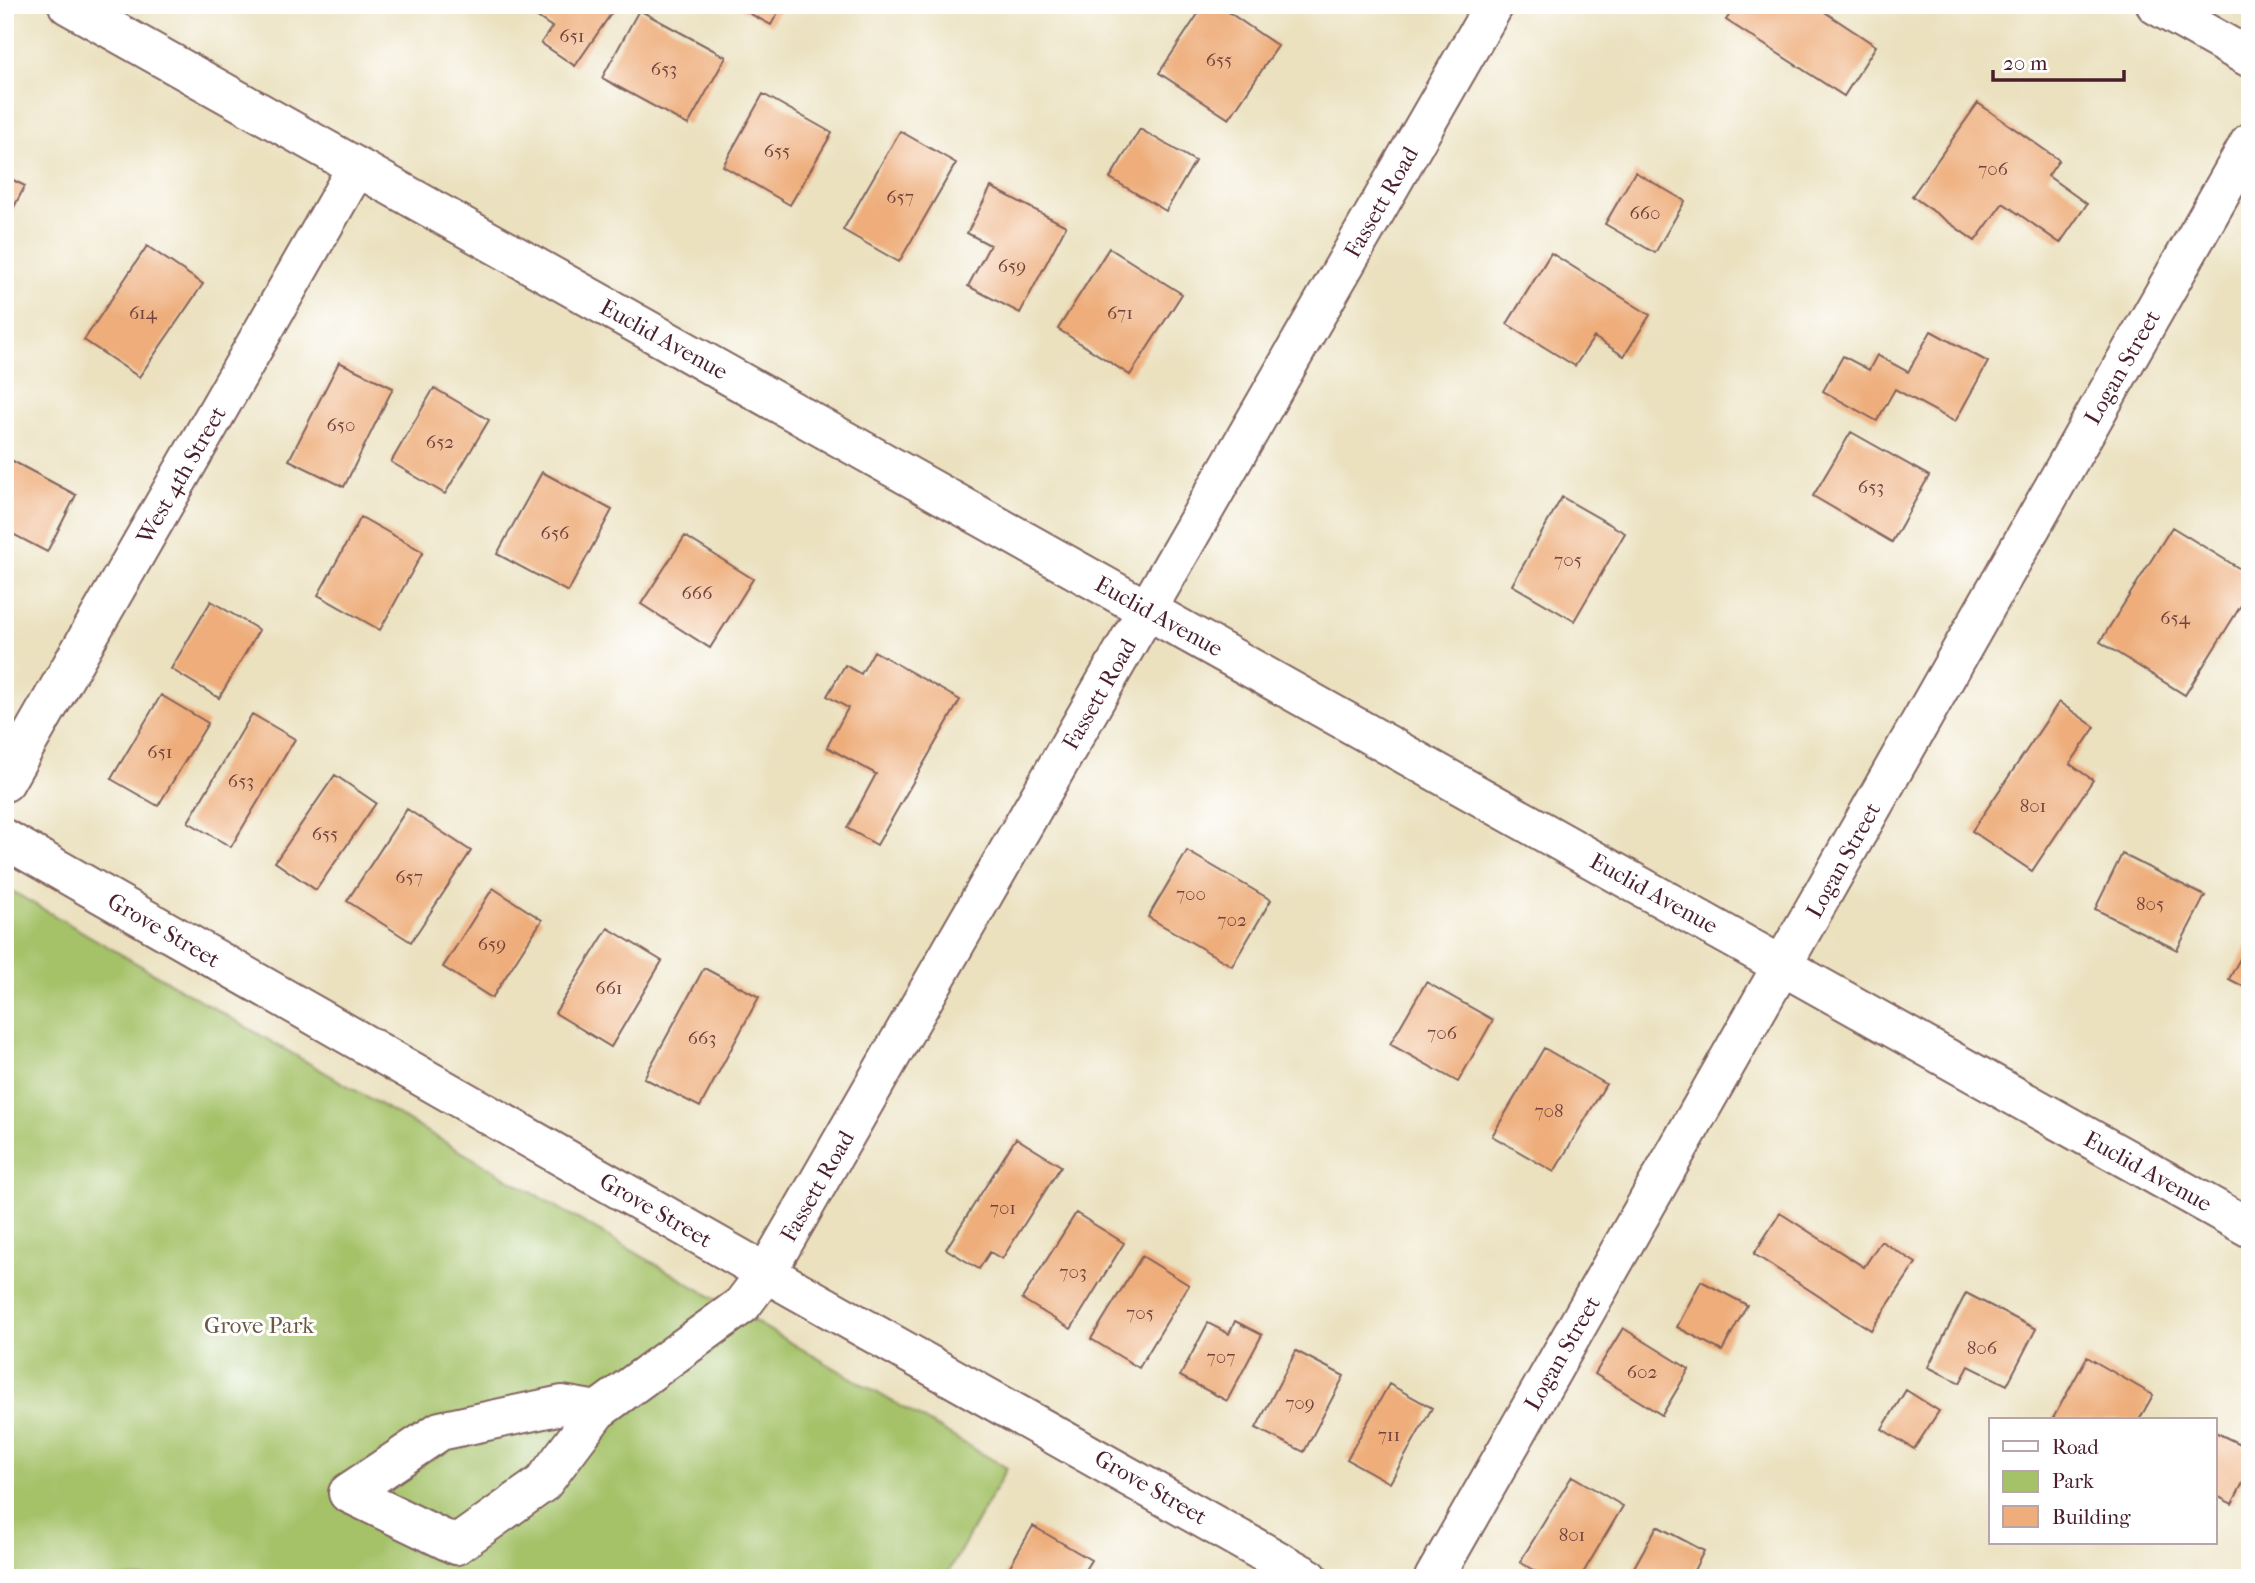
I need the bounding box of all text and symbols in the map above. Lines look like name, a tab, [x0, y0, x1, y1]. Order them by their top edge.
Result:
house number: 651	[559, 25, 585, 47]
scale bar	[1993, 38, 2124, 82]
house number: 655	[1206, 49, 1232, 71]
text: 20 m	[2003, 51, 2048, 75]
house number: 653	[651, 58, 677, 80]
house number: 655	[764, 140, 790, 162]
street label: Fassett Road	[1339, 142, 1424, 263]
house number: 706	[1978, 158, 2009, 180]
house number: 657	[886, 186, 914, 208]
house number: 660	[1629, 202, 1661, 224]
house number: 659	[998, 255, 1026, 277]
street label: Euclid Avenue	[595, 293, 732, 386]
house number: 614	[129, 302, 158, 324]
house number: 671	[1107, 302, 1133, 324]
street label: Logan Street	[2079, 305, 2166, 429]
street label: West 4th Street	[131, 402, 232, 550]
house number: 650	[327, 414, 355, 436]
house number: 652	[426, 431, 454, 453]
house number: 653	[1858, 476, 1884, 498]
house number: 656	[541, 522, 570, 544]
house number: 705	[1554, 549, 1582, 571]
street label: Euclid Avenue	[1090, 570, 1227, 663]
house number: 666	[682, 582, 713, 604]
house number: 654	[2160, 607, 2191, 629]
street label: Fassett Road	[1057, 634, 1142, 755]
house number: 651	[147, 741, 173, 763]
house number: 653	[228, 770, 254, 792]
house number: 801	[2020, 795, 2046, 817]
street label: Logan Street	[1801, 798, 1886, 923]
house number: 655	[312, 823, 338, 845]
street label: Euclid Avenue	[1585, 847, 1722, 940]
house number: 657	[395, 866, 423, 888]
house number: 700	[1176, 883, 1206, 905]
street label: Grove Street	[103, 887, 225, 973]
house number: 805	[2136, 893, 2164, 915]
house number: 702	[1217, 909, 1247, 931]
house number: 659	[478, 933, 506, 955]
house number: 661	[595, 977, 623, 999]
house number: 706	[1427, 1022, 1458, 1044]
house number: 663	[688, 1027, 716, 1049]
house number: 708	[1534, 1100, 1564, 1122]
street label: Euclid Avenue	[2079, 1125, 2216, 1218]
street label: Fassett Road	[775, 1126, 860, 1247]
street label: Grove Street	[595, 1167, 717, 1253]
house number: 701	[990, 1197, 1016, 1219]
house number: 703	[1059, 1261, 1087, 1283]
street label: Logan Street	[1519, 1291, 1606, 1415]
house number: 705	[1126, 1302, 1154, 1324]
park label: Grove Park	[204, 1312, 315, 1339]
house number: 806	[1967, 1337, 1998, 1359]
house number: 707	[1207, 1346, 1235, 1368]
house number: 602	[1627, 1361, 1657, 1383]
house number: 709	[1285, 1392, 1315, 1414]
legend	[1989, 1418, 2216, 1544]
house number: 711	[1378, 1424, 1400, 1446]
text: Road	[2052, 1435, 2099, 1459]
street label: Grove Street	[1090, 1444, 1212, 1530]
text: Park	[2052, 1469, 2094, 1493]
text: Building	[2052, 1505, 2131, 1529]
house number: 801	[1559, 1524, 1585, 1546]

